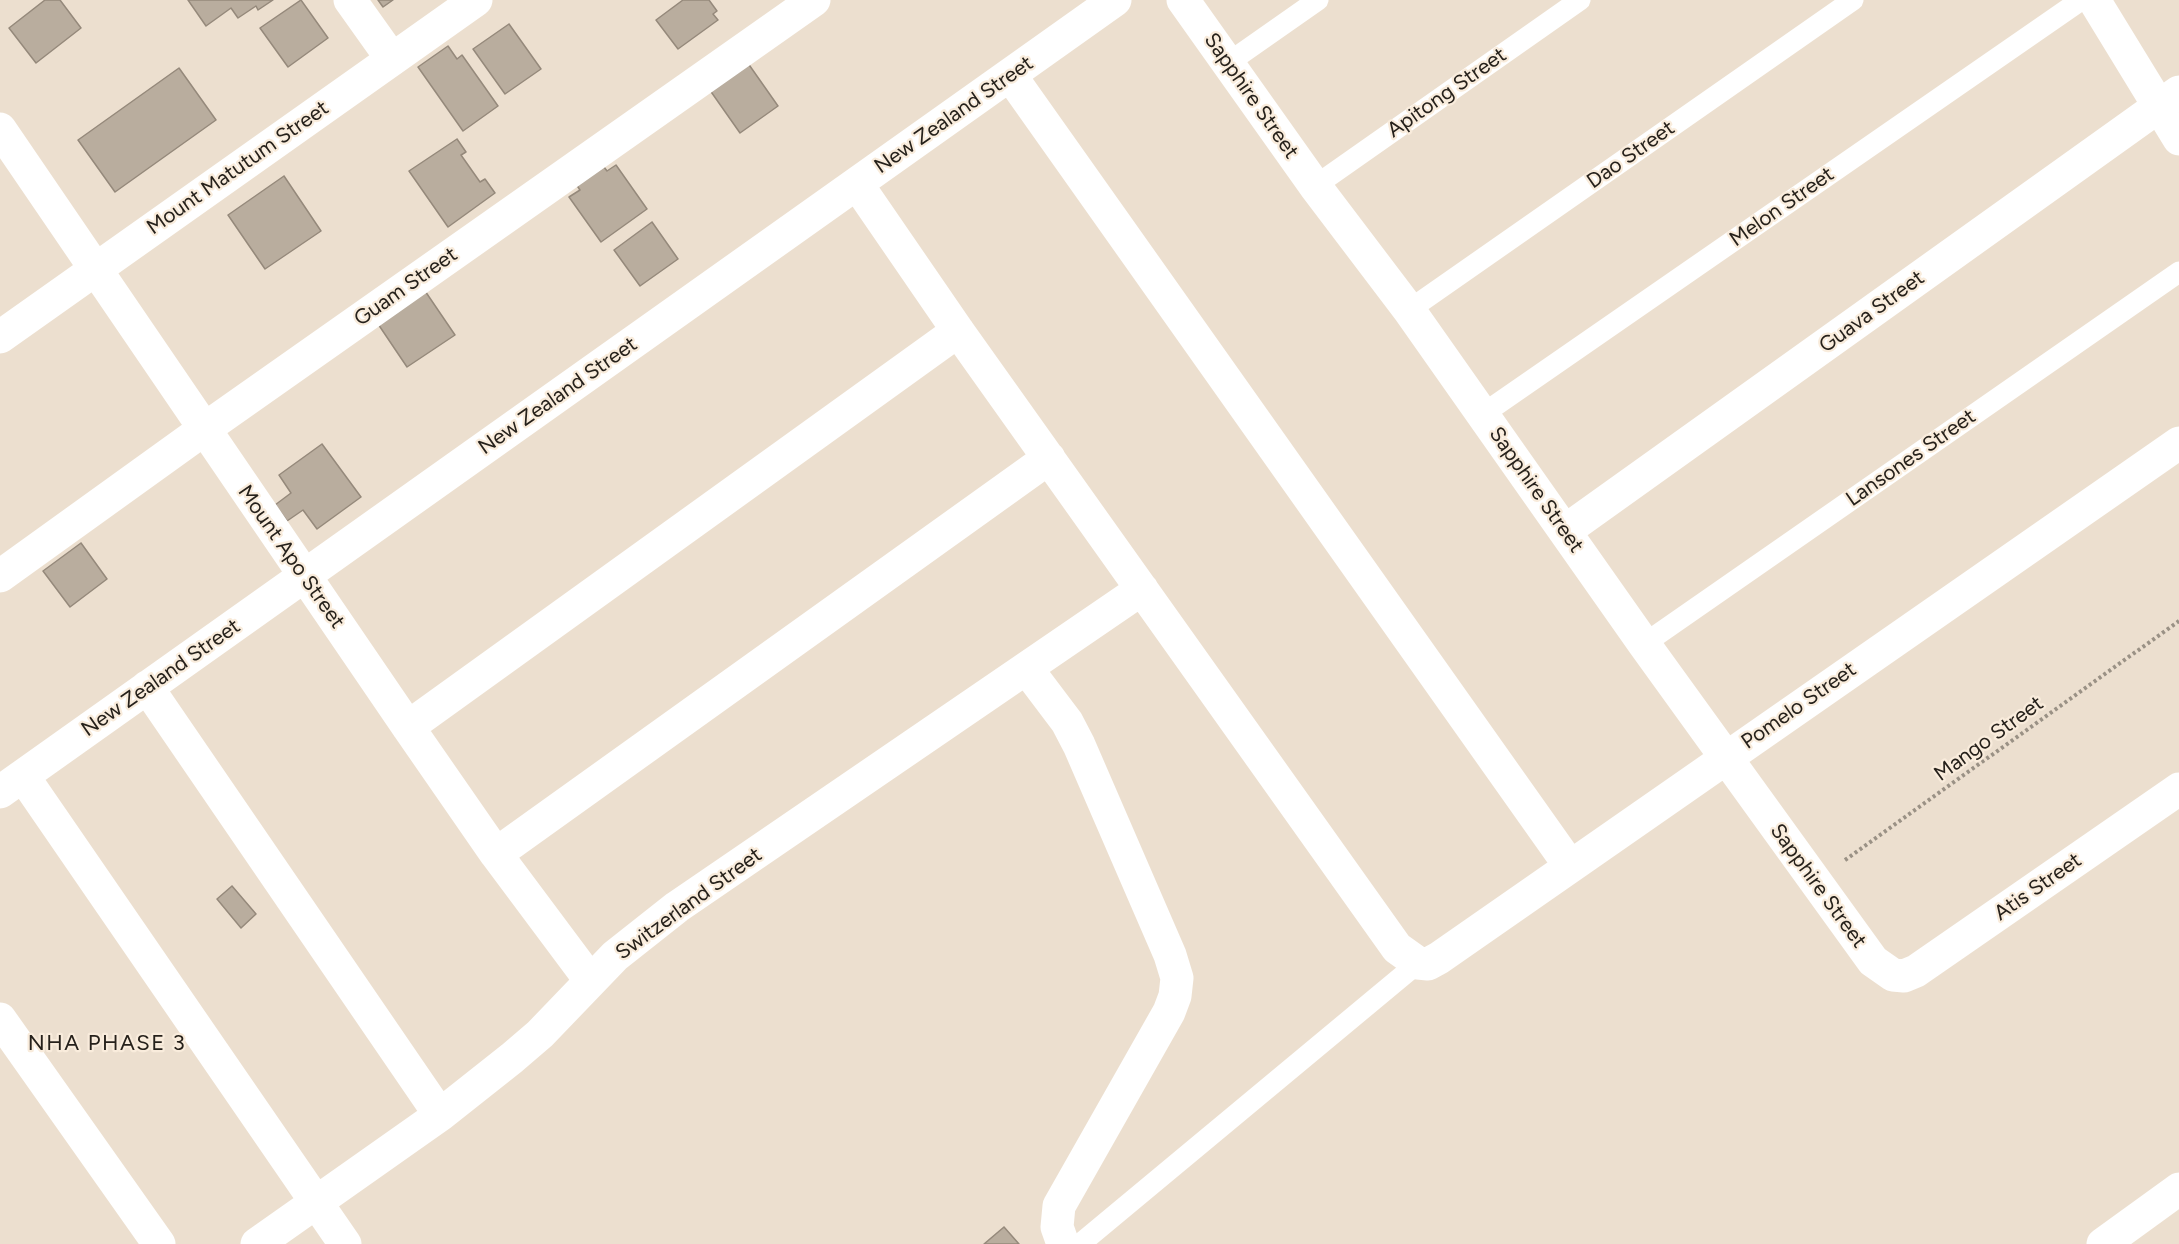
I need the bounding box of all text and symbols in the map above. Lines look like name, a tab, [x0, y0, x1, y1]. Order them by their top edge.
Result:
street label: Sapphire Street	[1198, 28, 1304, 164]
street label: Apitong Street	[1383, 43, 1511, 143]
street label: New Zealand Street	[870, 51, 1038, 179]
street label: Mount Matutum Street	[142, 96, 334, 240]
street label: Dao Street	[1582, 116, 1680, 194]
street label: Melon Street	[1725, 162, 1839, 252]
street label: Guam Street	[350, 242, 462, 332]
street label: Guava Street	[1815, 265, 1929, 359]
street label: New Zealand Street	[474, 332, 642, 460]
street label: Lansones Street	[1841, 404, 1981, 512]
street label: Sapphire Street	[1483, 422, 1589, 558]
street label: Mount Apo Street	[232, 480, 350, 634]
street label: New Zealand Street	[77, 614, 245, 742]
street label: Pomelo Street	[1737, 657, 1861, 755]
street label: Mango Street	[1930, 691, 2048, 787]
street label: Sapphire Street	[1764, 819, 1872, 953]
street label: Switzerland Street	[611, 843, 767, 965]
street label: Atis Street	[1989, 848, 2087, 926]
district label: NHA PHASE 3	[28, 1031, 186, 1057]

